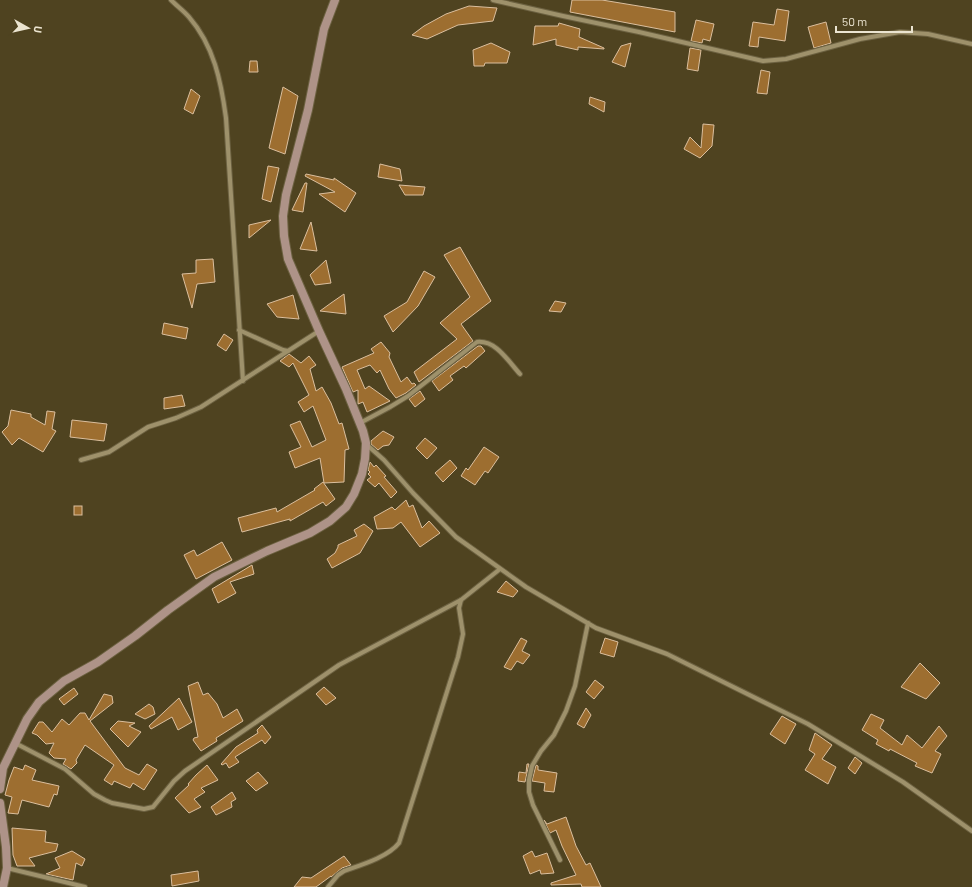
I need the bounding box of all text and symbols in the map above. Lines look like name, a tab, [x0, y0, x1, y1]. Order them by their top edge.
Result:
north arrow	[8, 8, 48, 48]
scale bar	[836, 8, 912, 34]
text: 50 m	[842, 14, 867, 28]
text: U	[31, 25, 45, 34]

